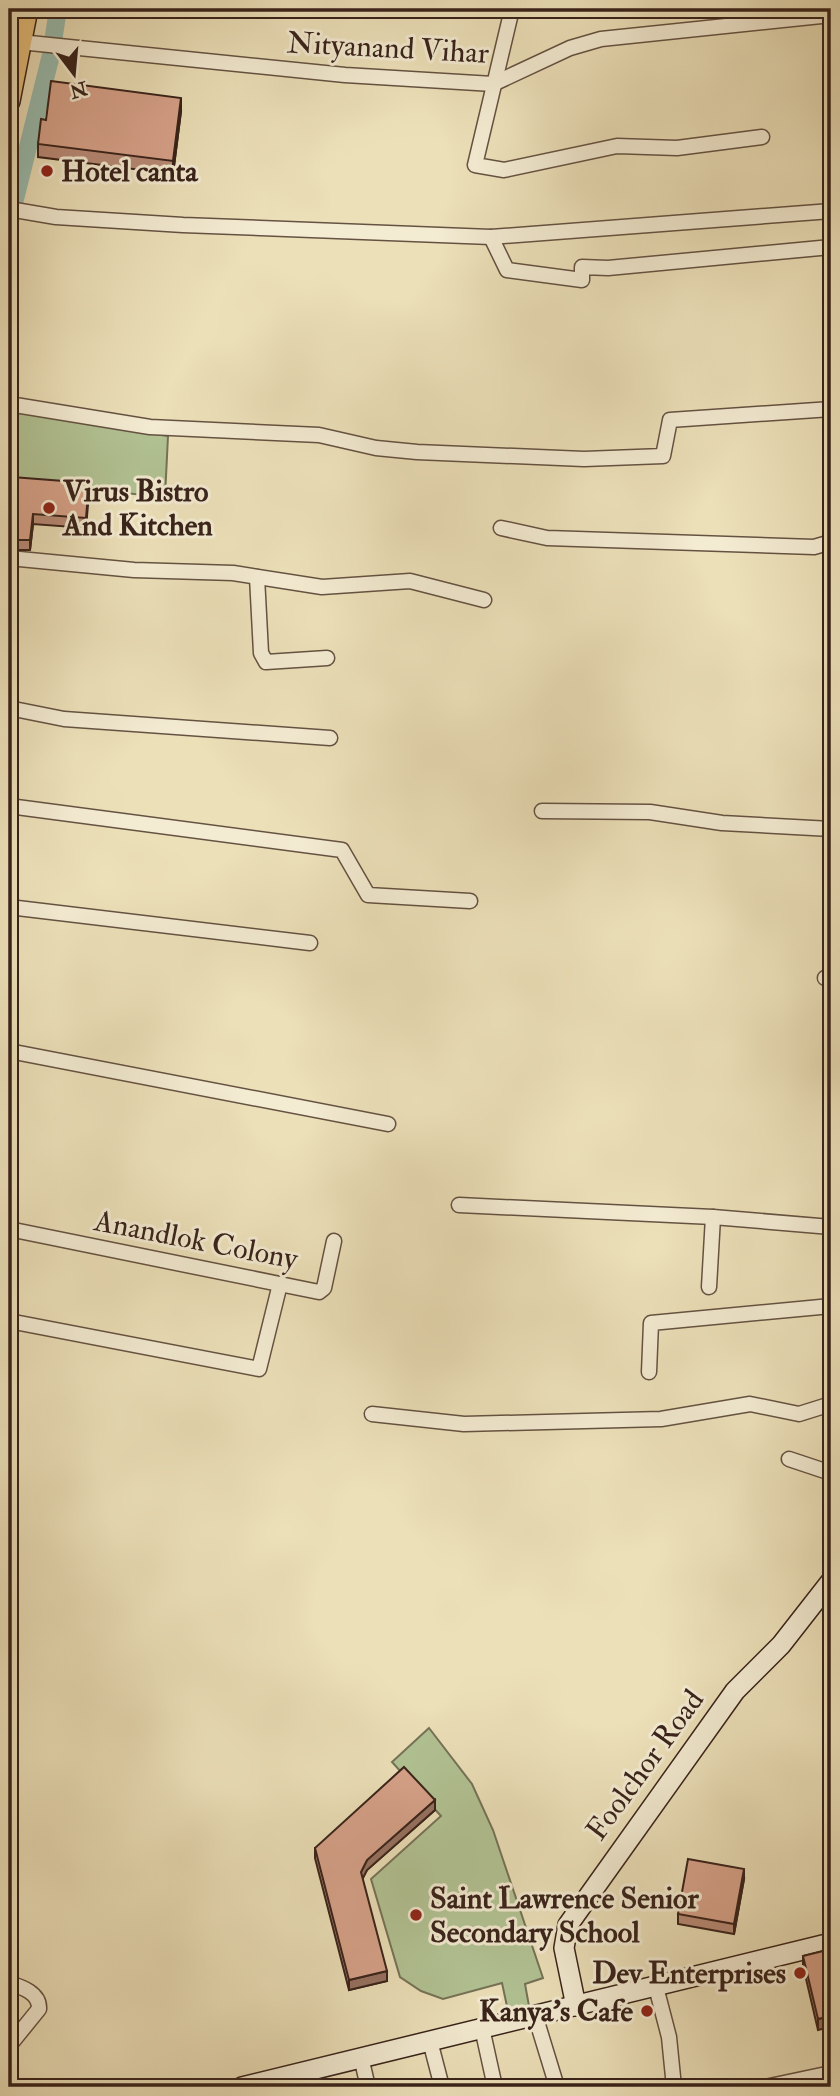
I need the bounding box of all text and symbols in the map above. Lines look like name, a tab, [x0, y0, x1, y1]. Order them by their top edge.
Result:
street label: Nityanand Vihar	[286, 24, 490, 72]
north arrow	[38, 38, 108, 108]
text: N	[66, 75, 91, 104]
place label: Hotel canta	[61, 153, 199, 190]
marker: Hotel canta	[39, 163, 55, 179]
place label: Virus Bistro And Kitchen	[61, 473, 213, 544]
marker: Virus Bistro And Kitchen	[41, 500, 57, 516]
street label: Anandlok Colony	[90, 1202, 301, 1278]
street label: Foolchor Road	[578, 1682, 712, 1847]
place label: Saint Lawrence Senior Secondary School	[430, 1880, 700, 1951]
marker: Saint Lawrence Senior Secondary School	[408, 1907, 424, 1923]
place label: Dev Enterprises	[592, 1955, 786, 1992]
marker: Dev Enterprises	[792, 1965, 808, 1981]
place label: Kanya's Cafe	[479, 1993, 633, 2030]
marker: Kanya's Cafe	[639, 2003, 655, 2019]

